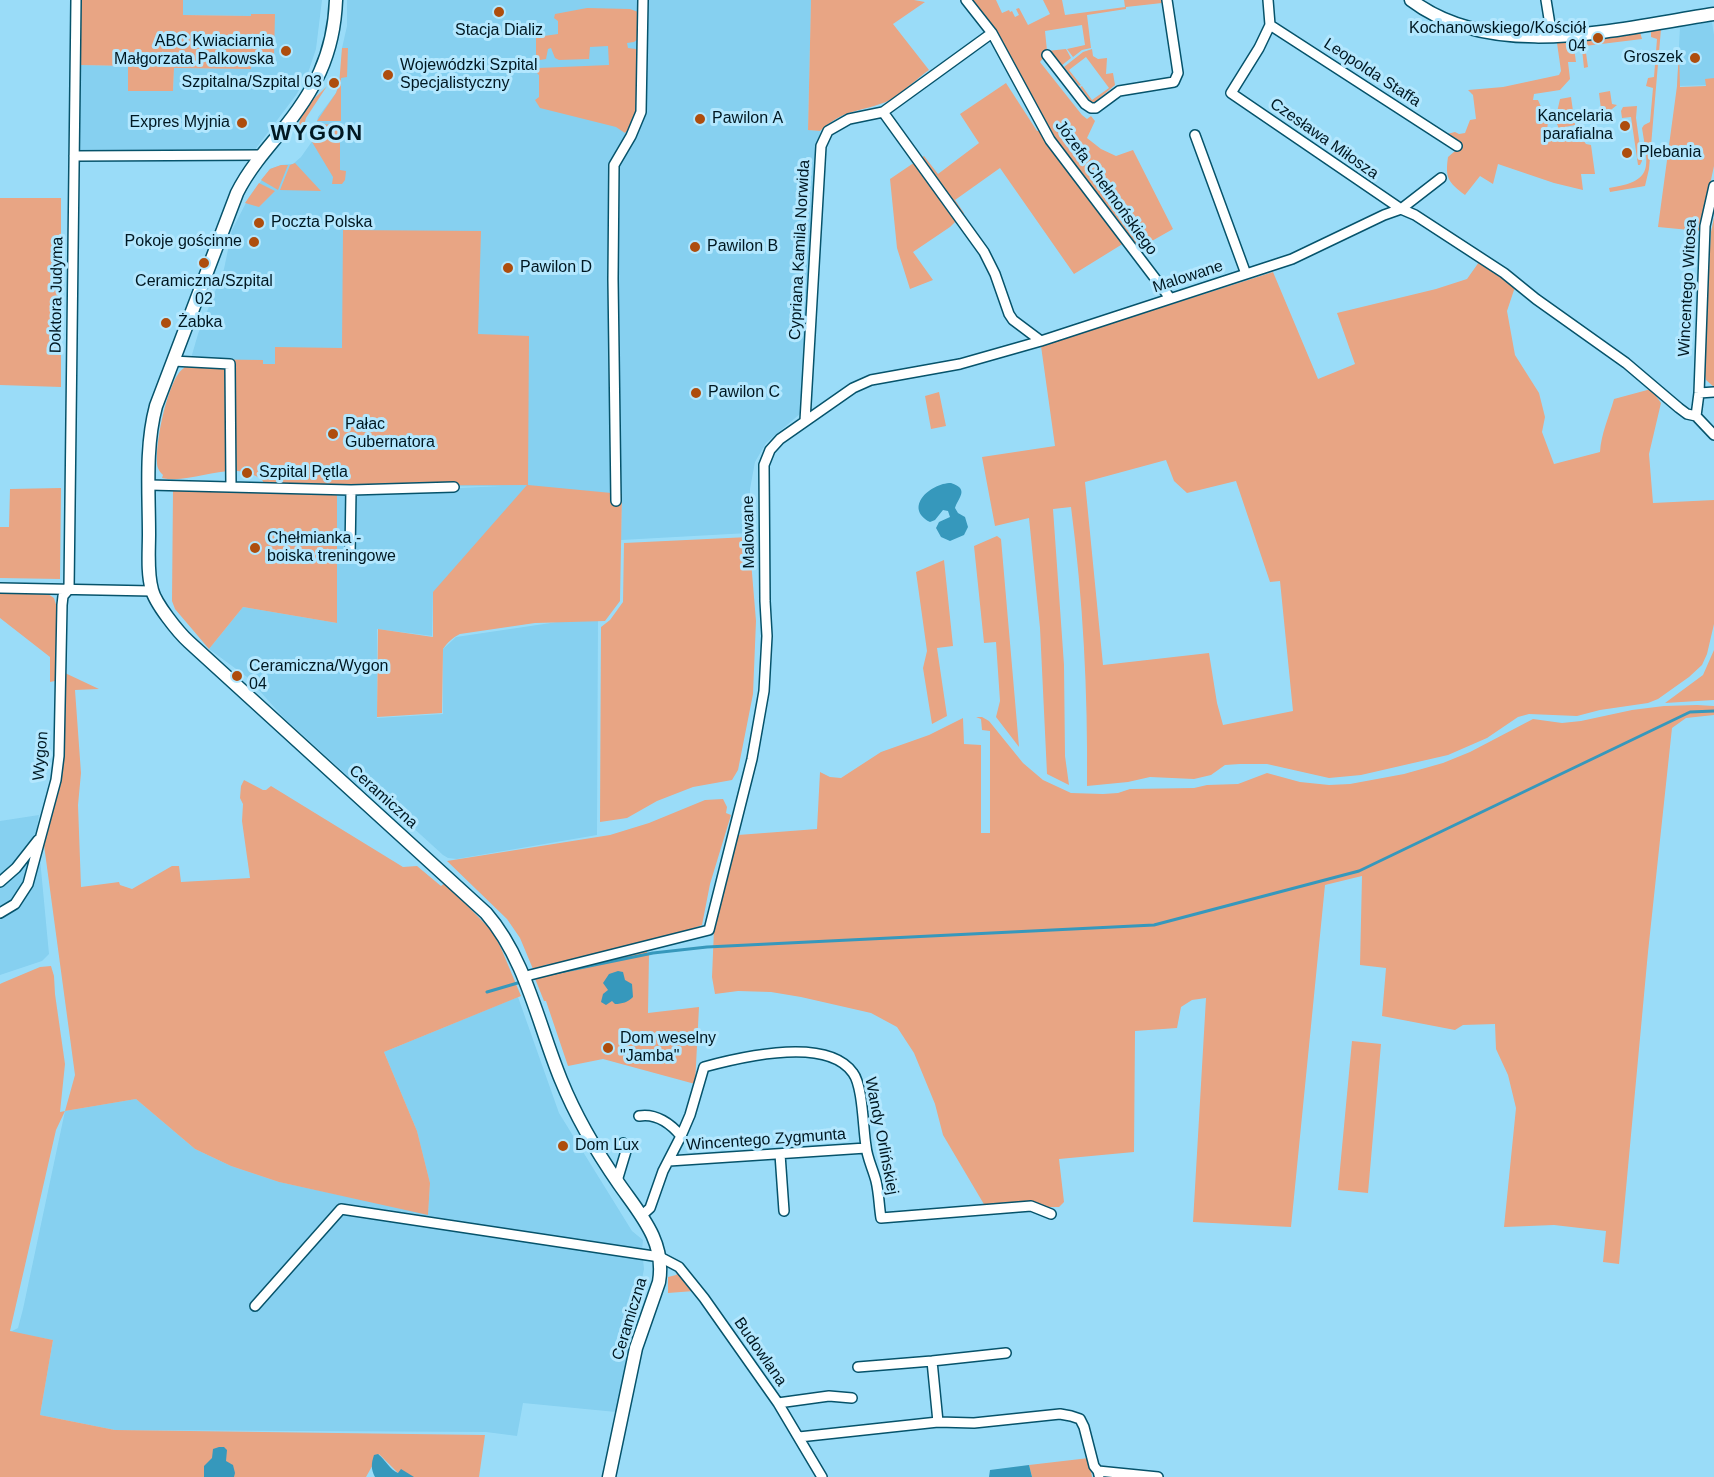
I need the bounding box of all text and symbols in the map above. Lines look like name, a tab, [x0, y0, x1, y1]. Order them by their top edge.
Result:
marker: Stacja Dializ	[492, 5, 506, 19]
place label: Kochanowskiego/Kościół 04	[1409, 19, 1586, 57]
place label: Stacja Dializ	[455, 21, 543, 41]
marker: Kochanowskiego/Kościół 04	[1591, 31, 1605, 45]
place label: ABC Kwiaciarnia Małgorzata Palkowska	[114, 32, 274, 70]
street label: Leopolda Staffa	[1320, 35, 1424, 111]
marker: ABC Kwiaciarnia Małgorzata Palkowska	[279, 44, 293, 58]
place label: Groszek	[1623, 48, 1683, 68]
marker: Groszek	[1688, 51, 1702, 65]
place label: Wojewódzki Szpital Specjalistyczny	[400, 56, 538, 94]
marker: Wojewódzki Szpital Specjalistyczny	[381, 68, 395, 82]
place label: Szpitalna/Szpital 03	[181, 73, 322, 93]
marker: Szpitalna/Szpital 03	[327, 76, 341, 90]
street label: Czesława Miłosza	[1266, 94, 1382, 184]
place label: Kancelaria parafialna	[1537, 107, 1613, 145]
place label: Pawilon A	[712, 109, 783, 129]
marker: Pawilon A	[693, 112, 707, 126]
place label: Expres Myjnia	[130, 113, 230, 133]
marker: Expres Myjnia	[235, 116, 249, 130]
street label: Józefa Chełmońskiego	[1051, 117, 1161, 259]
marker: Kancelaria parafialna	[1618, 119, 1632, 133]
district label: WYGON	[270, 121, 364, 147]
place label: Plebania	[1639, 143, 1701, 163]
marker: Plebania	[1620, 146, 1634, 160]
street label: Cypriana Kamila Norwida	[786, 159, 814, 341]
place label: Poczta Polska	[271, 213, 372, 233]
marker: Poczta Polska	[252, 216, 266, 230]
street label: Wincentego Witosa	[1675, 219, 1701, 357]
place label: Pokoje gościnne	[125, 232, 242, 252]
marker: Pokoje gościnne	[247, 235, 261, 249]
street label: Doktora Judyma	[46, 237, 68, 353]
place label: Pawilon B	[707, 237, 778, 257]
marker: Pawilon B	[688, 240, 702, 254]
marker: Ceramiczna/Szpital 02	[197, 256, 211, 270]
street label: Malowane	[1150, 257, 1226, 297]
place label: Pawilon D	[520, 258, 592, 278]
marker: Pawilon D	[501, 261, 515, 275]
place label: Ceramiczna/Szpital 02	[135, 272, 273, 310]
place label: Żabka	[178, 313, 222, 333]
marker: Żabka	[159, 316, 173, 330]
place label: Pawilon C	[708, 383, 780, 403]
marker: Pawilon C	[689, 386, 703, 400]
place label: Pałac Gubernatora	[345, 415, 435, 453]
marker: Pałac Gubernatora	[326, 427, 340, 441]
place label: Szpital Pętla	[259, 463, 348, 483]
marker: Szpital Pętla	[240, 466, 254, 480]
street label: Malowane	[739, 495, 759, 569]
place label: Chełmianka - boiska treningowe	[267, 529, 396, 567]
marker: Chełmianka - boiska treningowe	[248, 541, 262, 555]
place label: Ceramiczna/Wygon 04	[249, 657, 388, 695]
marker: Ceramiczna/Wygon 04	[230, 669, 244, 683]
street label: Wygon	[29, 730, 53, 782]
street label: Ceramiczna	[345, 761, 421, 833]
place label: Dom weselny "Jamba"	[620, 1029, 716, 1067]
marker: Dom weselny "Jamba"	[601, 1041, 615, 1055]
street label: Wandy Orlińskiej	[860, 1076, 902, 1196]
street label: Wincentego Zygmunta	[685, 1125, 847, 1155]
place label: Dom Lux	[575, 1136, 639, 1156]
marker: Dom Lux	[556, 1139, 570, 1153]
street label: Ceramiczna	[608, 1275, 652, 1363]
street label: Budowlana	[729, 1314, 791, 1390]

